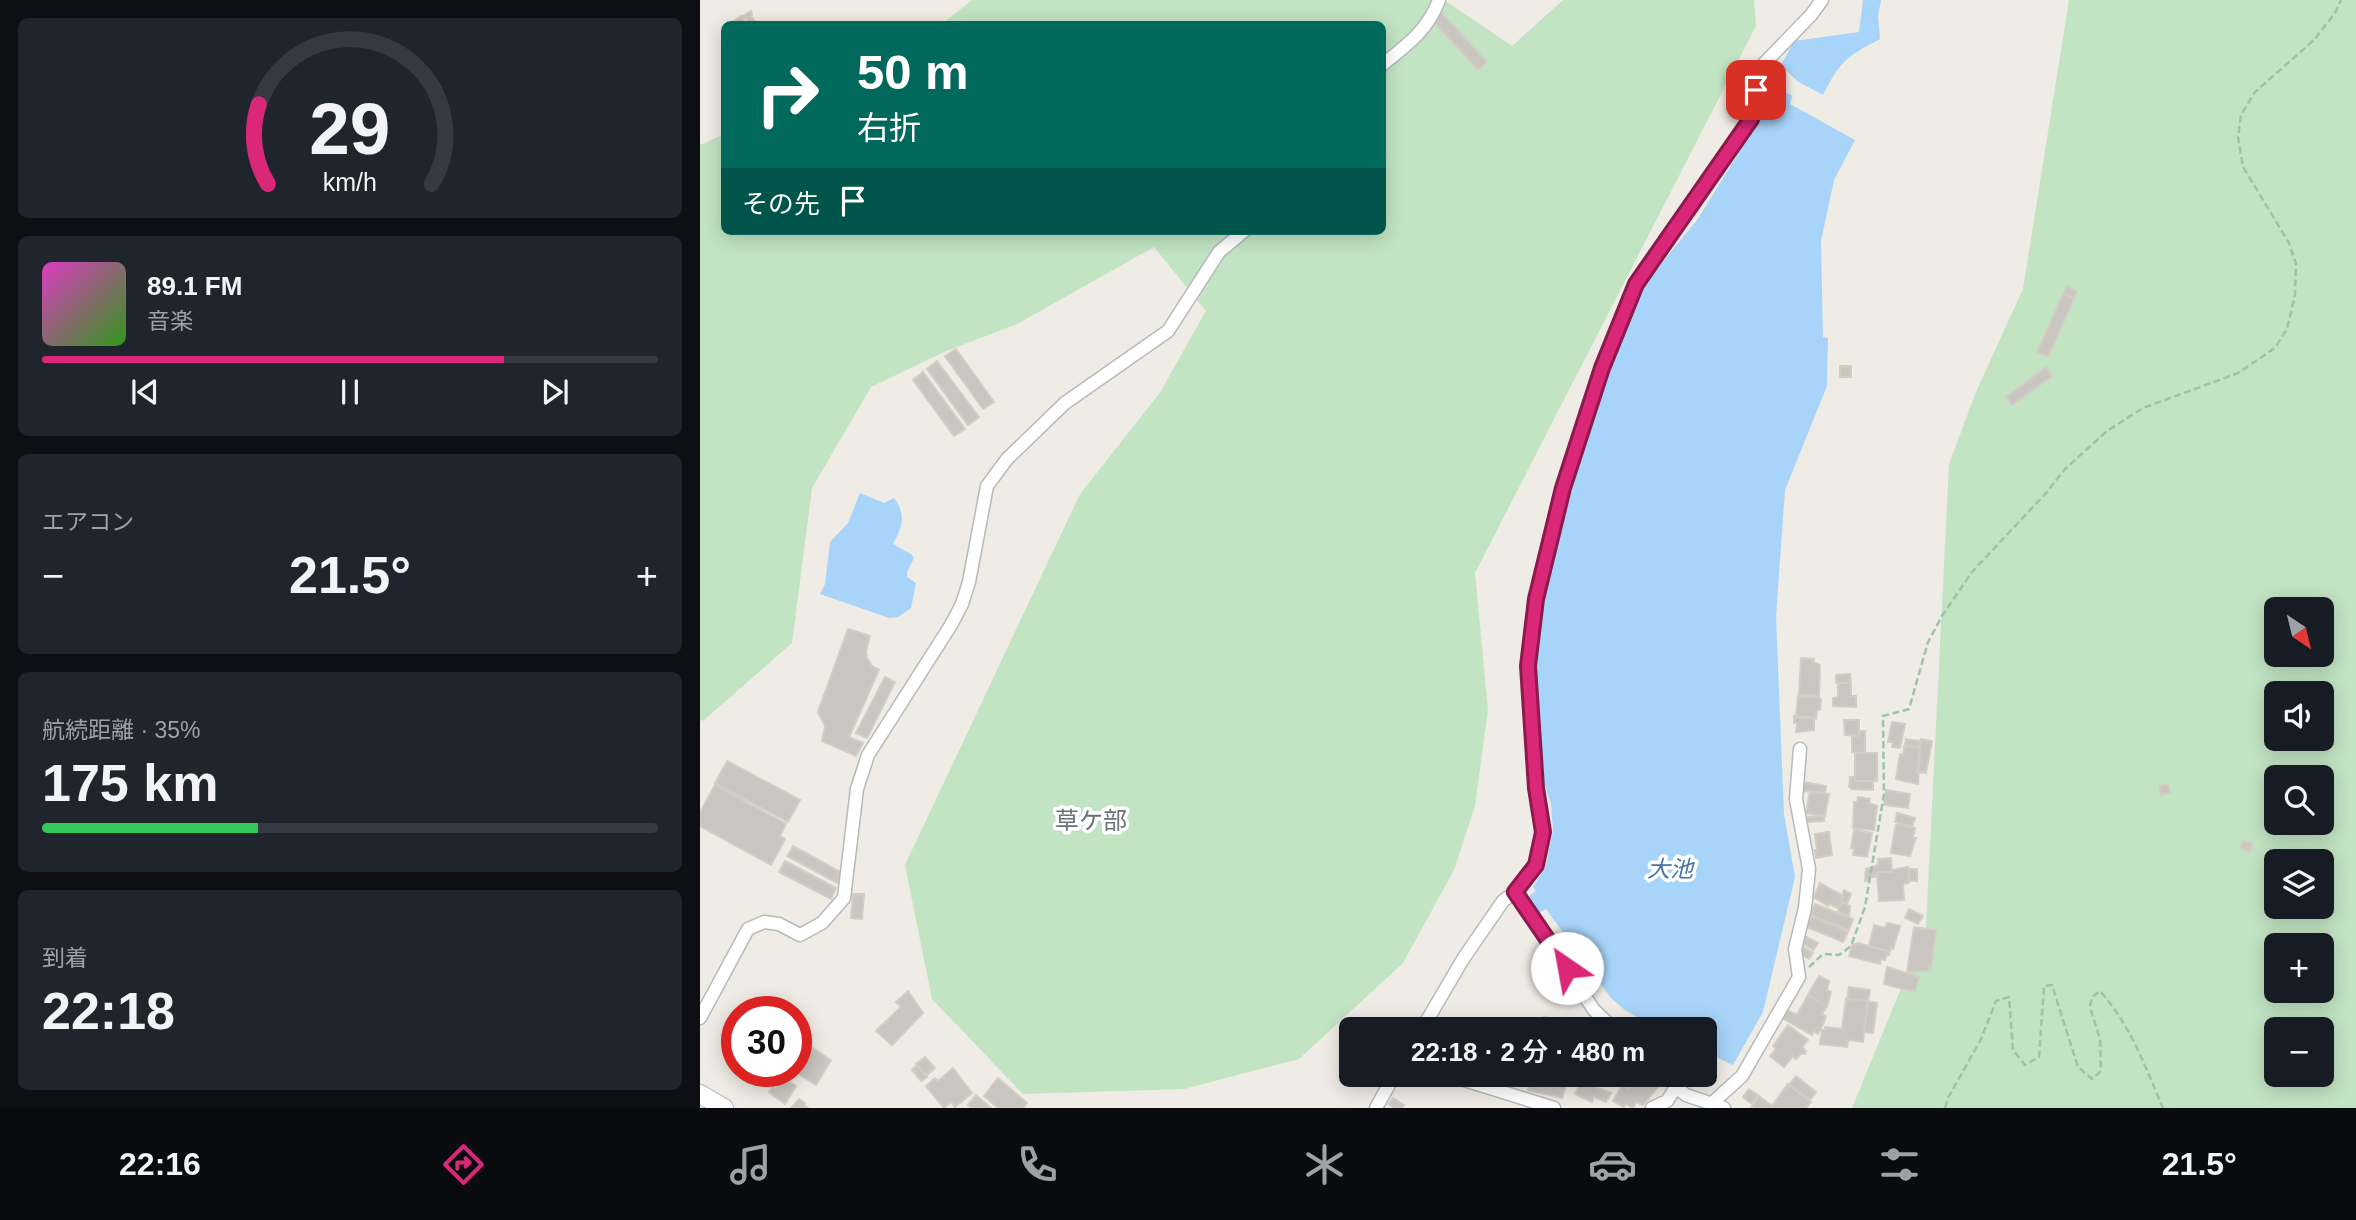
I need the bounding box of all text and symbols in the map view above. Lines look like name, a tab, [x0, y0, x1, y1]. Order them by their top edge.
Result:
text: 50 m	[857, 45, 969, 99]
icon: right	[742, 49, 833, 140]
pin	[1726, 60, 1786, 120]
icon: arrive	[1737, 71, 1775, 109]
text: 29	[310, 88, 390, 169]
text: 右折	[857, 110, 921, 146]
text: km/h	[323, 168, 377, 196]
icon: arrive	[834, 182, 872, 220]
text: その先	[742, 189, 820, 219]
text: 89.1 FM	[147, 271, 242, 301]
text: 音楽	[147, 308, 193, 334]
icon: previous	[126, 373, 164, 411]
icon: pause	[331, 373, 369, 411]
icon: next	[536, 373, 574, 411]
text: エアコン	[42, 509, 134, 535]
text: 21.5°	[289, 546, 411, 604]
text: −	[42, 555, 64, 597]
text: +	[636, 555, 658, 597]
north arrow	[2264, 597, 2334, 667]
map controls	[2264, 597, 2334, 1087]
button: sound	[2264, 681, 2334, 751]
text: 航続距離 · 35%	[42, 717, 200, 743]
text: 175 km	[42, 754, 218, 812]
button: search	[2264, 765, 2334, 835]
district label: 草ケ部	[1055, 807, 1127, 834]
button: layers	[2264, 849, 2334, 919]
water label: 大池	[1647, 856, 1695, 882]
position arrow	[1530, 931, 1604, 1005]
button: +	[2264, 933, 2334, 1003]
text: 到着	[42, 945, 88, 971]
text: 22:18	[42, 982, 175, 1040]
speed limit sign: 30	[721, 996, 812, 1087]
button: −	[2264, 1017, 2334, 1087]
text: 22:18 · 2 分 · 480 m	[1411, 1037, 1645, 1067]
icon: directions	[439, 1140, 488, 1189]
icon: music	[726, 1140, 775, 1189]
icon: phone	[1013, 1140, 1062, 1189]
icon: climate	[1300, 1140, 1349, 1189]
icon: car	[1588, 1140, 1637, 1189]
icon: filters	[1875, 1140, 1924, 1189]
text: 22:16	[119, 1146, 201, 1182]
text: 21.5°	[2162, 1146, 2237, 1182]

